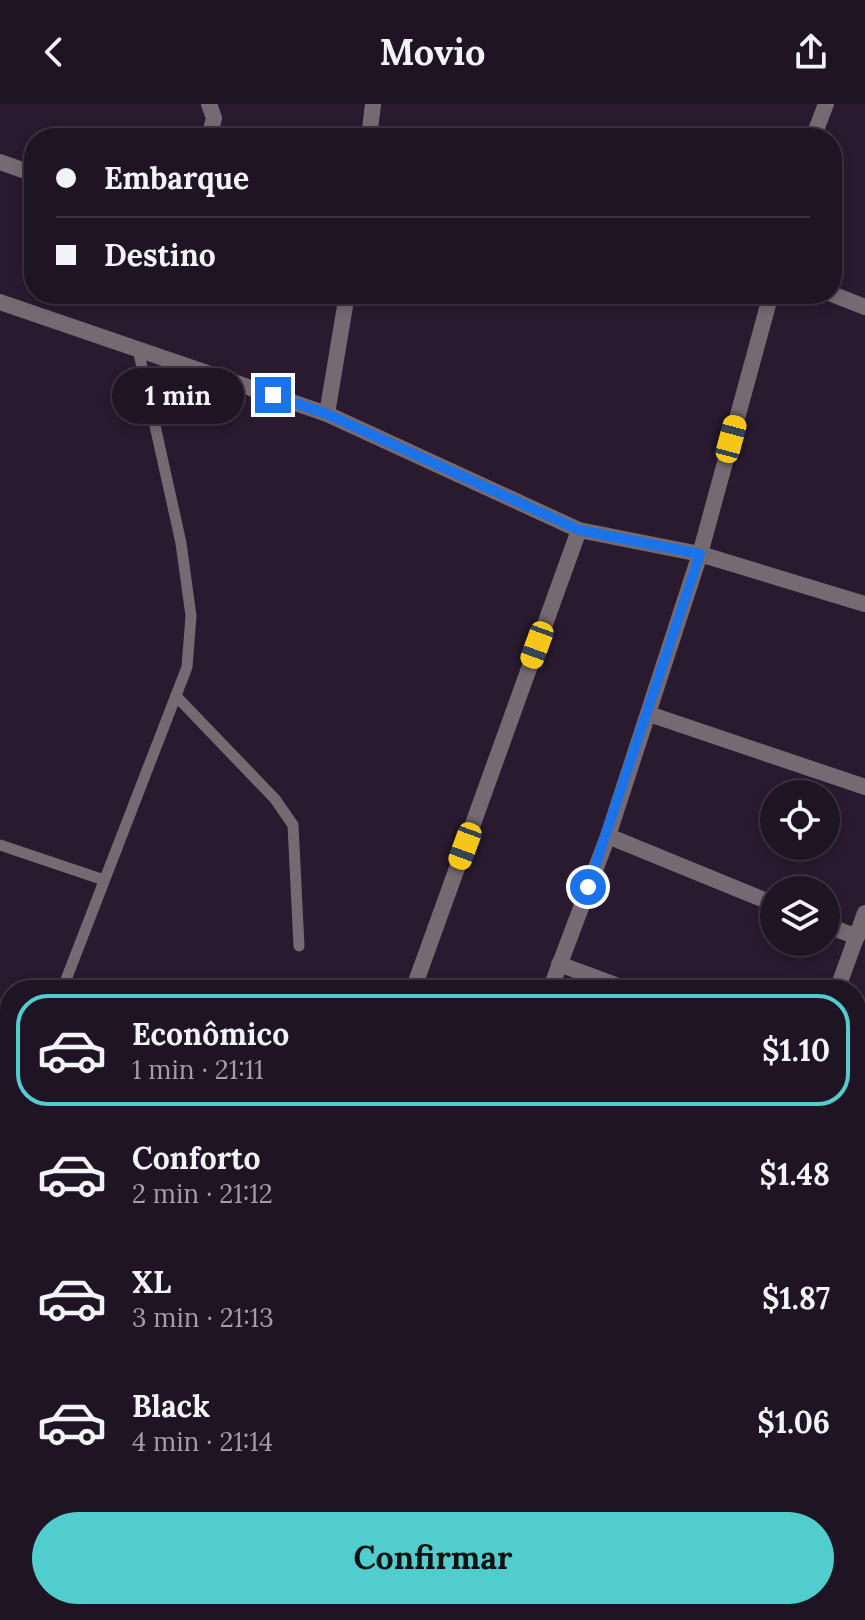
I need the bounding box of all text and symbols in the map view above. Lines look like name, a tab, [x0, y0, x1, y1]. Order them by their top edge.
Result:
text: Movio	[380, 29, 485, 75]
icon: back	[32, 30, 76, 74]
icon: share	[789, 30, 833, 74]
text: Embarque	[104, 159, 249, 197]
text: Destino	[104, 236, 216, 274]
callout: 1 min	[113, 367, 245, 423]
route end	[255, 377, 291, 413]
text: 1 min	[145, 379, 211, 412]
car	[713, 413, 749, 465]
car	[518, 618, 556, 672]
map controls	[760, 780, 840, 956]
button: locate	[760, 780, 840, 860]
car	[446, 819, 484, 873]
route start	[570, 869, 606, 905]
button: layers	[760, 876, 840, 956]
icon: car	[36, 1014, 108, 1086]
text: Econômico	[132, 1015, 289, 1053]
text: $1.10	[762, 1031, 830, 1069]
text: 1 min · 21:11	[132, 1053, 264, 1086]
icon: car	[36, 1138, 108, 1210]
text: Conforto	[132, 1139, 260, 1177]
text: $1.48	[760, 1155, 830, 1193]
text: 2 min · 21:12	[132, 1177, 273, 1210]
icon: car	[36, 1262, 108, 1334]
text: XL	[132, 1263, 171, 1301]
text: $1.87	[762, 1279, 830, 1317]
text: 3 min · 21:13	[132, 1301, 274, 1334]
icon: car	[36, 1386, 108, 1458]
text: Black	[132, 1387, 210, 1425]
text: $1.06	[757, 1403, 830, 1441]
text: 4 min · 21:14	[132, 1425, 273, 1458]
button: Confirmar	[32, 1512, 834, 1604]

